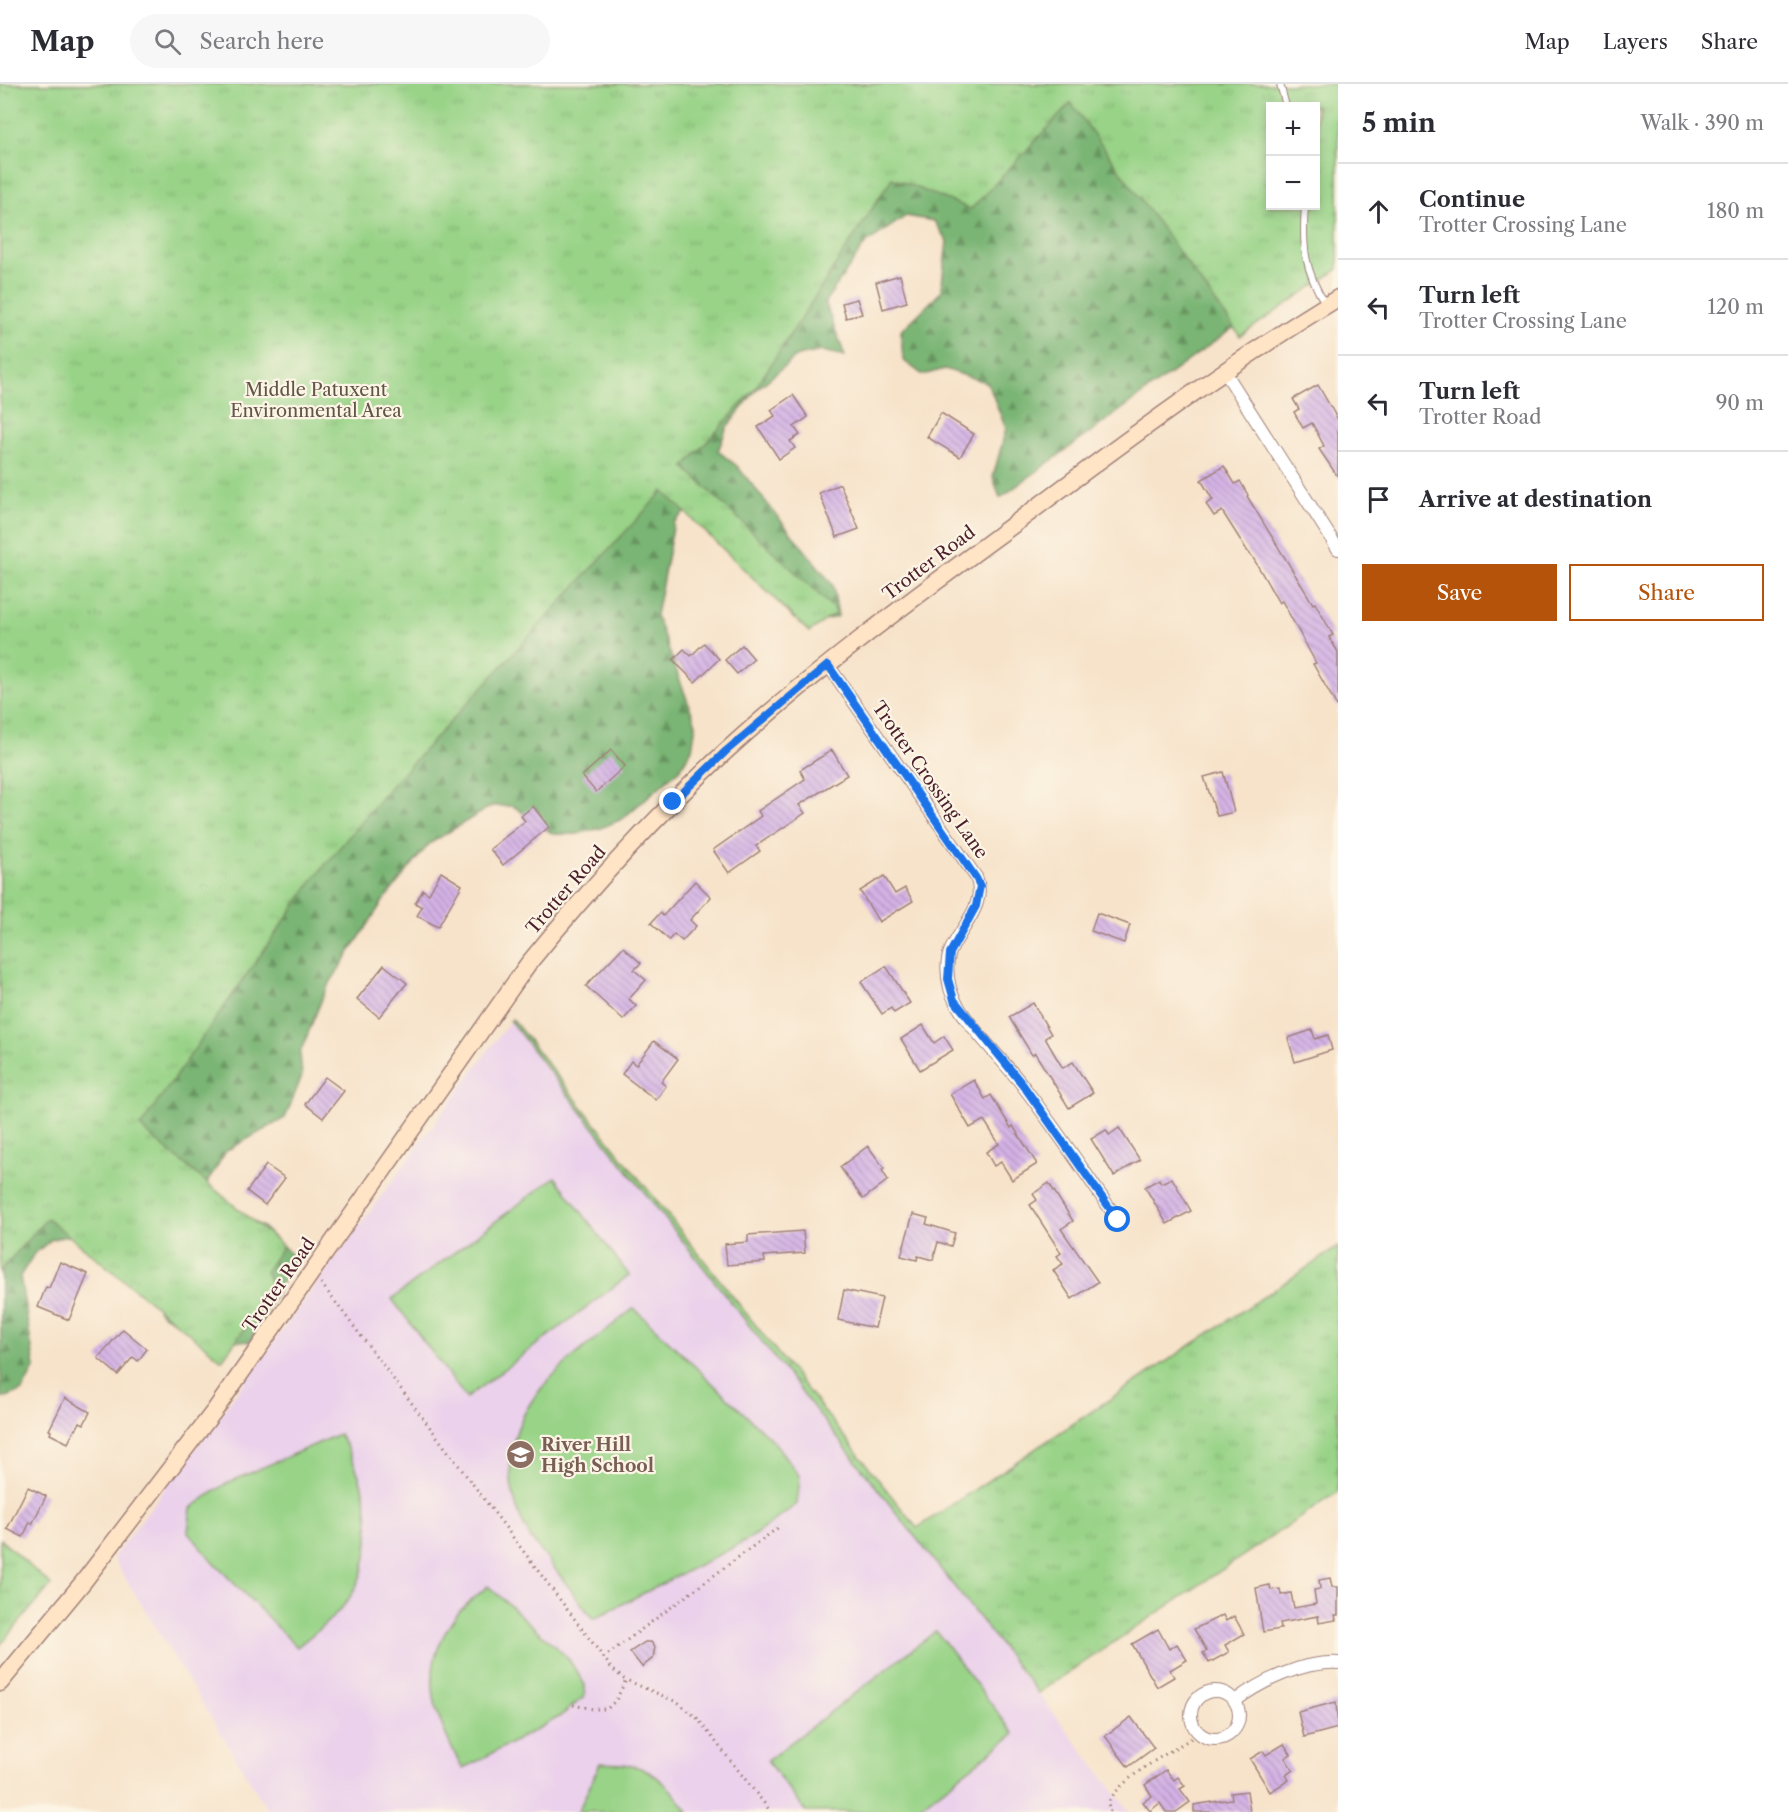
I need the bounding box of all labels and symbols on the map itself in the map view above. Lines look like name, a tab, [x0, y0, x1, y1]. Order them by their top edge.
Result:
park label: Middle Patuxent Environmental Area	[230, 379, 402, 422]
street label: Trotter Road	[878, 521, 980, 605]
street label: Trotter Crossing Lane	[867, 697, 993, 863]
route end	[659, 788, 685, 814]
street label: Trotter Road	[522, 841, 610, 939]
route start	[1104, 1206, 1130, 1232]
street label: Trotter Road	[238, 1234, 320, 1336]
place label: River Hill High School	[541, 1434, 654, 1477]
school or university icon: River Hill High School	[504, 1439, 536, 1471]

